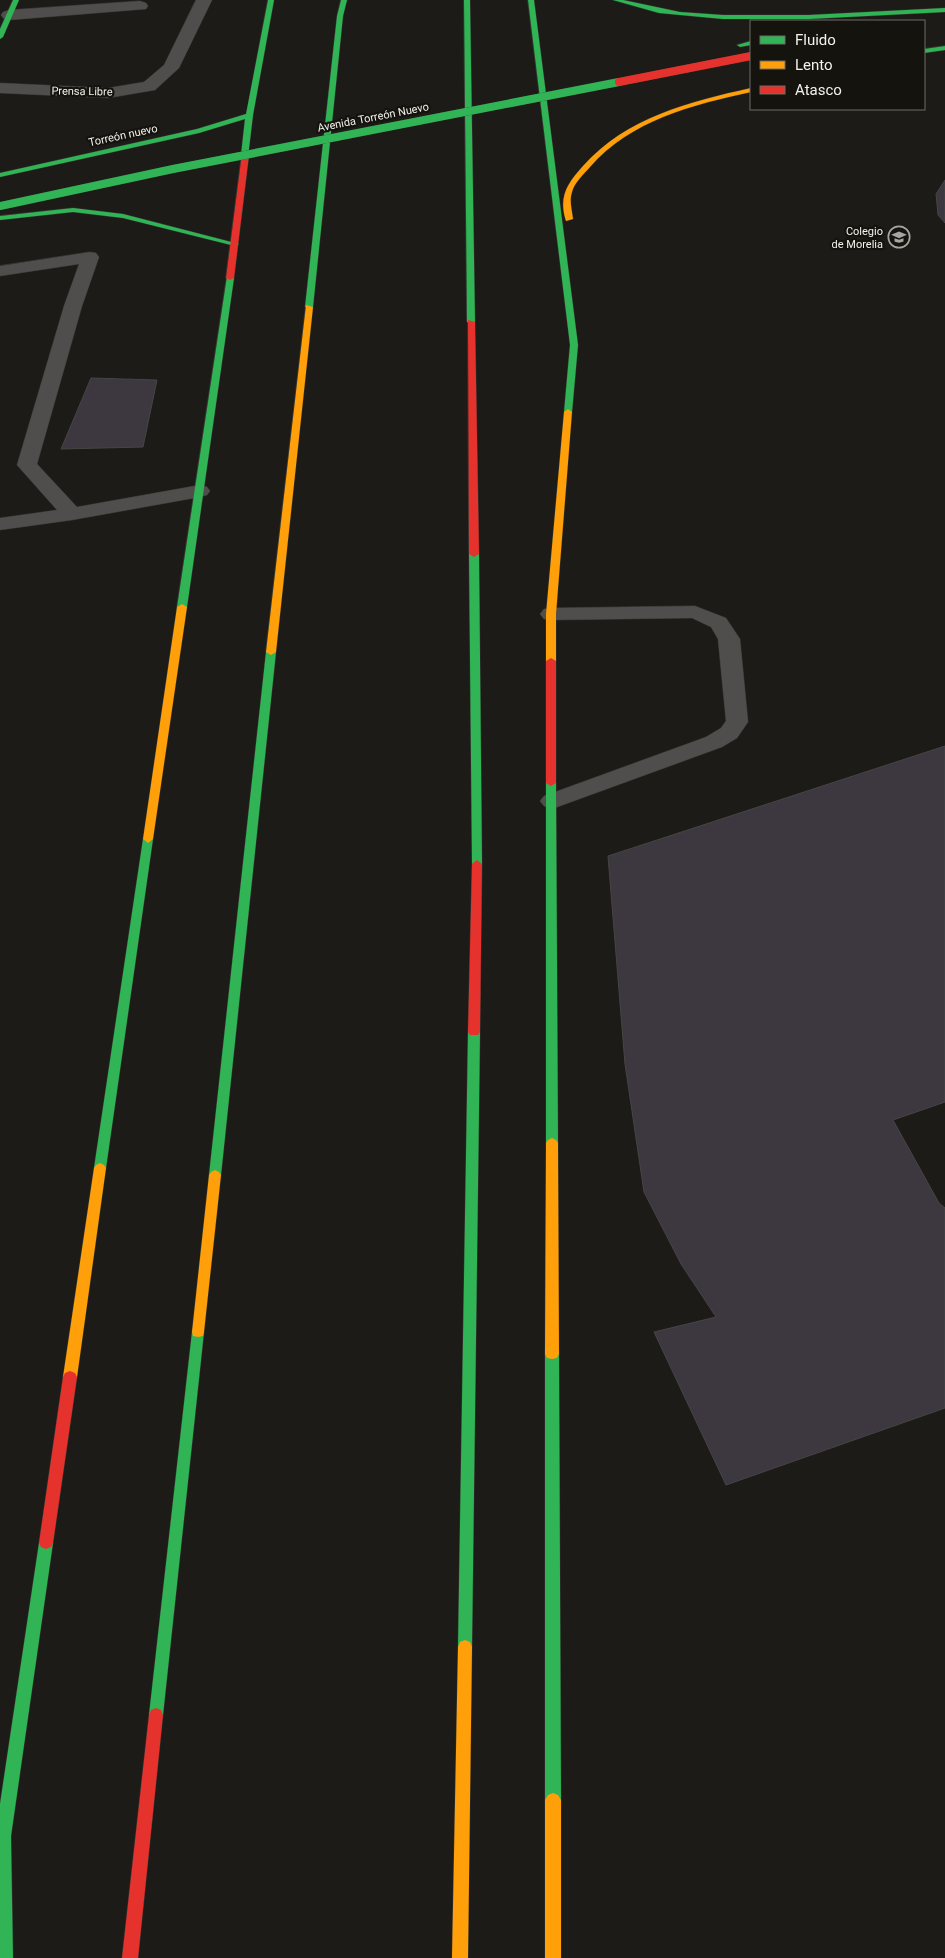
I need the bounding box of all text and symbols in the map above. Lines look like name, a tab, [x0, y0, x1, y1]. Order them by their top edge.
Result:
legend	[750, 20, 925, 110]
text: Fluido	[795, 31, 836, 49]
text: Lento	[795, 56, 833, 74]
text: Atasco	[795, 81, 842, 99]
street label: Prensa Libre	[51, 84, 113, 99]
street label: Avenida Torreón Nuevo	[316, 100, 430, 135]
street label: Torreón nuevo	[88, 122, 159, 149]
place label: Colegio de Morelia	[832, 225, 883, 251]
school or university icon: Colegio de Morelia	[887, 225, 911, 249]

